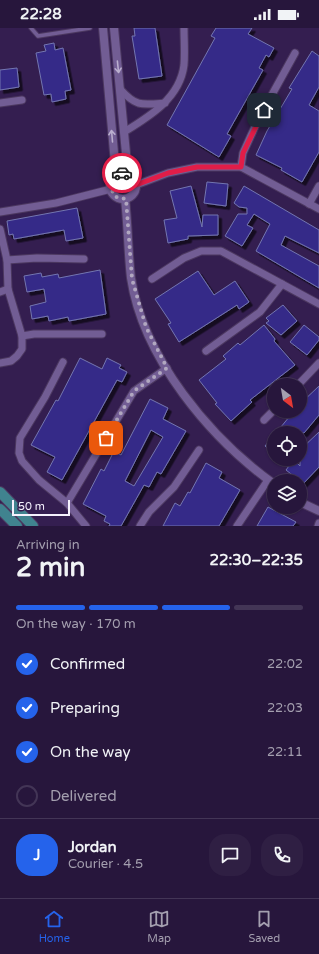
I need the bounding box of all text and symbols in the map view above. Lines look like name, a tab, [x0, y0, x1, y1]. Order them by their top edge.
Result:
text: 22:28	[20, 5, 62, 23]
one-way arrow	[114, 60, 121, 73]
pin	[247, 93, 281, 127]
icon: home	[253, 99, 275, 121]
one-way arrow	[109, 130, 116, 143]
courier	[102, 153, 142, 193]
icon: car	[111, 162, 133, 184]
north arrow	[267, 378, 307, 418]
map controls	[267, 378, 307, 514]
pin	[89, 421, 123, 455]
button: locate	[267, 426, 307, 466]
icon: bag	[95, 427, 117, 449]
button: layers	[267, 474, 307, 514]
scale bar	[12, 498, 70, 517]
text: 50 m	[18, 500, 45, 513]
text: Arriving in	[16, 537, 80, 553]
text: 22:30–22:35	[210, 551, 303, 569]
text: 2 min	[16, 552, 85, 583]
text: On the way · 170 m	[16, 616, 136, 632]
icon: check	[16, 653, 38, 675]
text: Confirmed	[50, 655, 125, 673]
text: 22:02	[267, 656, 303, 672]
icon: check	[16, 697, 38, 719]
text: Preparing	[50, 699, 120, 717]
text: 22:03	[267, 700, 303, 716]
icon: check	[16, 741, 38, 763]
text: On the way	[50, 743, 130, 761]
text: 22:11	[267, 744, 303, 760]
text: Delivered	[50, 787, 117, 805]
button: chat	[209, 834, 251, 876]
button: phone	[261, 834, 303, 876]
text: Jordan	[68, 838, 117, 856]
text: J	[34, 846, 41, 864]
text: Courier · 4.5	[68, 856, 143, 872]
tab: Home	[39, 908, 70, 945]
tab: Map	[147, 908, 171, 945]
tab: Saved	[248, 908, 280, 945]

